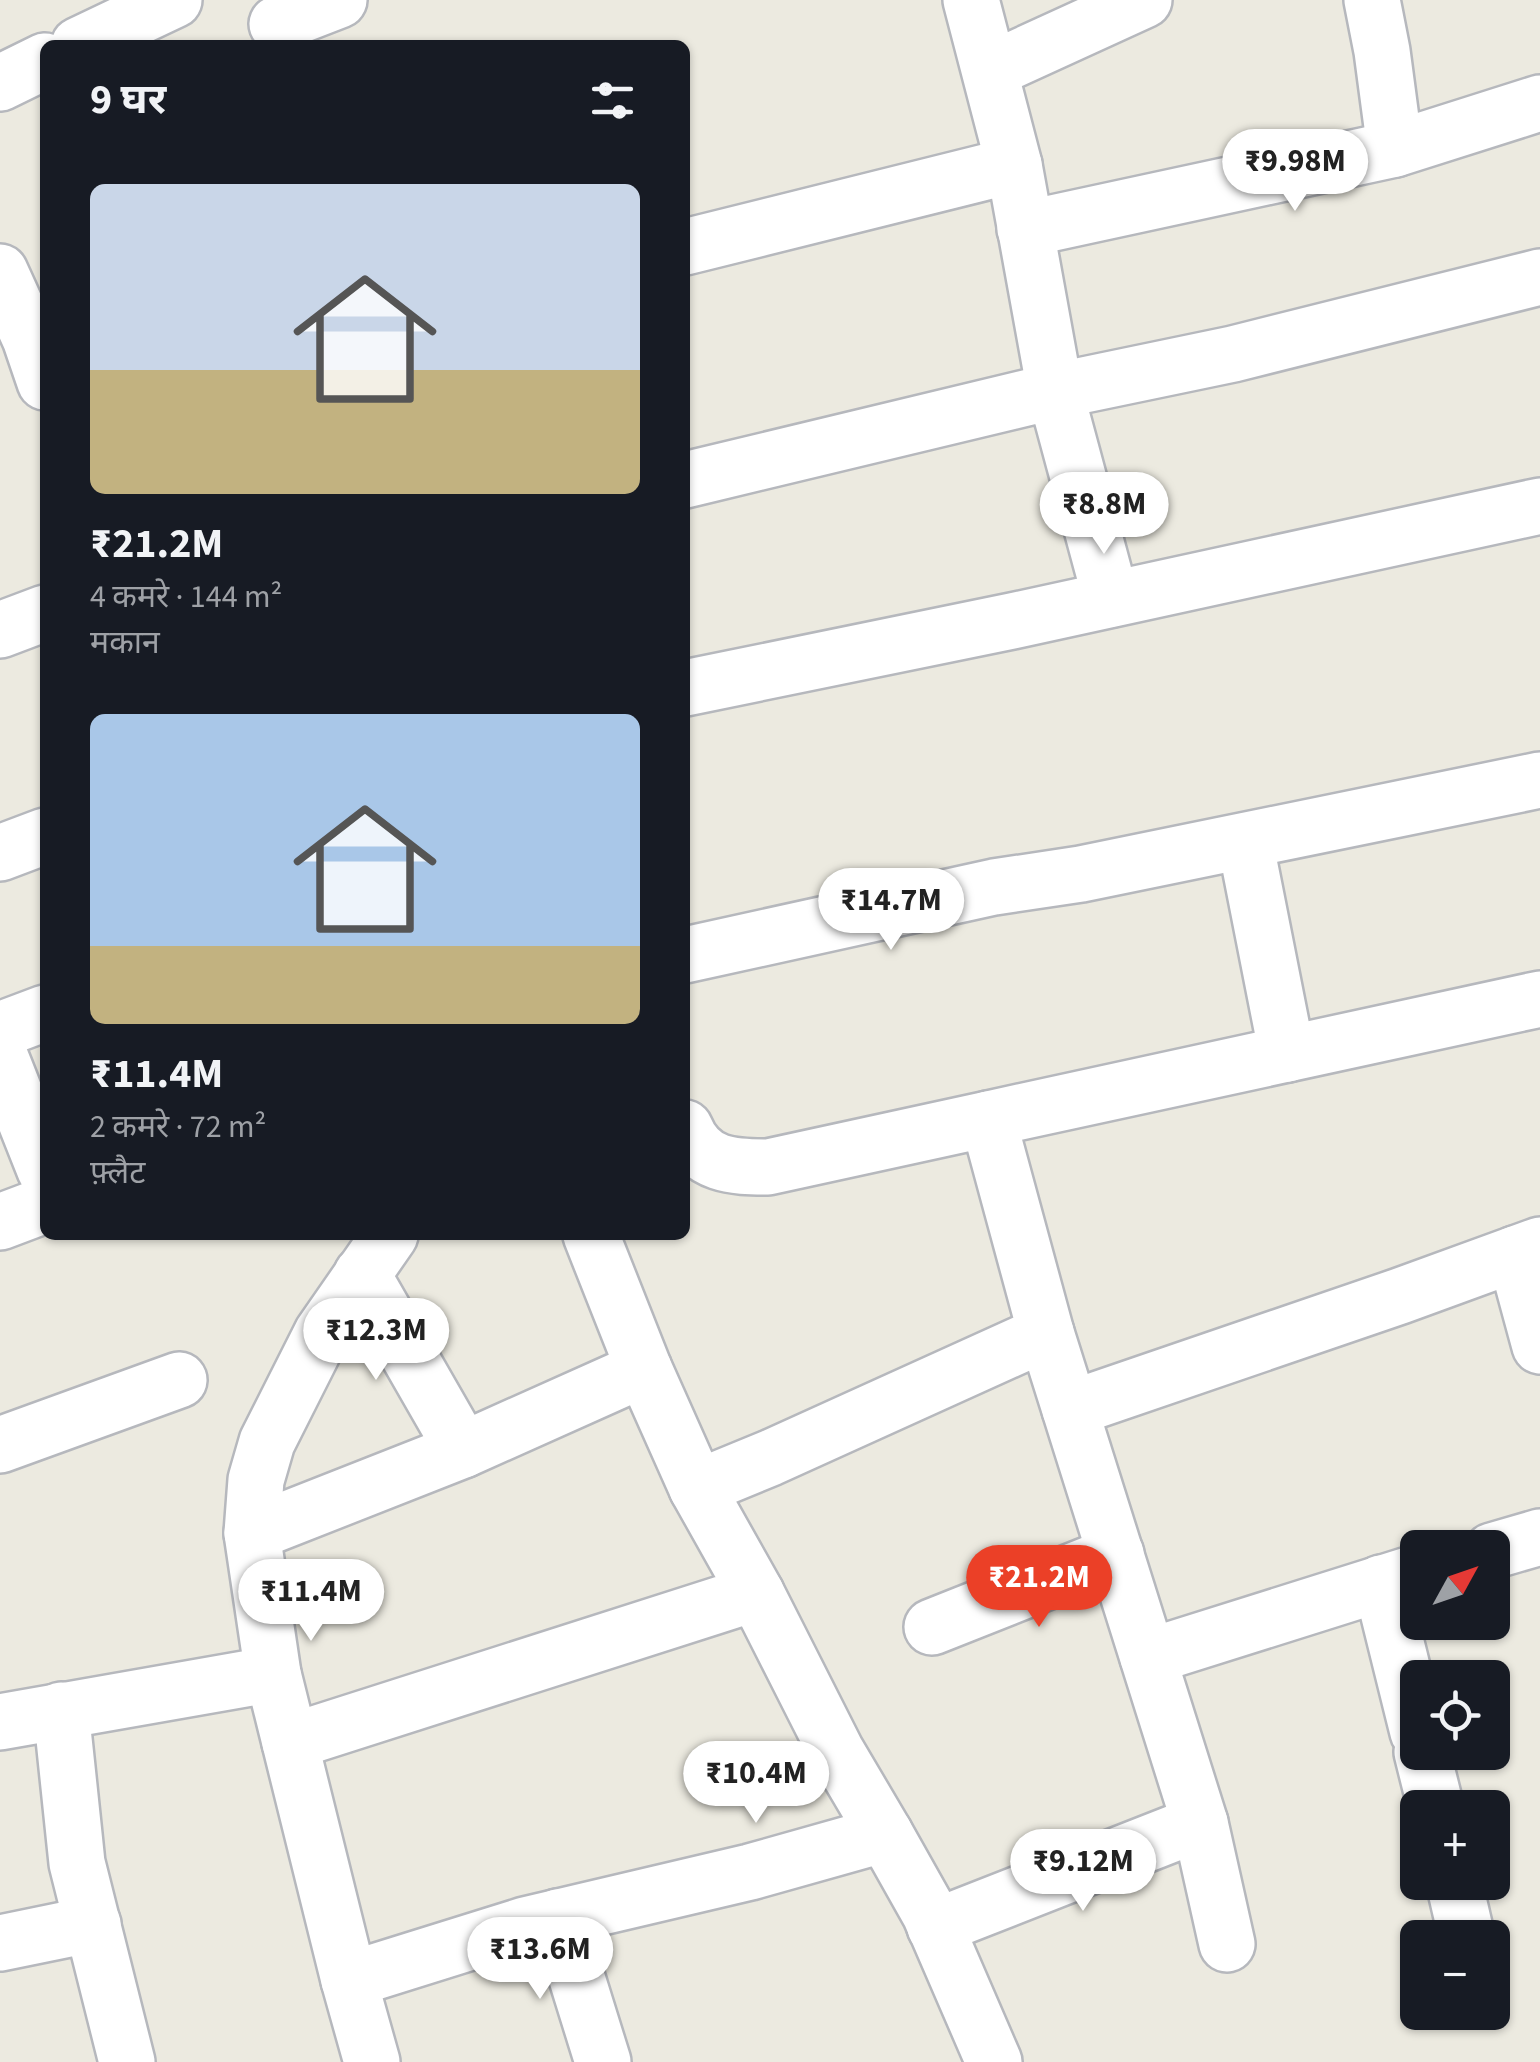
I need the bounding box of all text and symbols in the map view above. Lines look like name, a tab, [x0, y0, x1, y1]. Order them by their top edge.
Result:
text: 9 घर	[90, 70, 166, 130]
icon: filters	[585, 73, 640, 128]
pin: ₹9.98M	[1214, 129, 1376, 214]
text: ₹9.98M	[1244, 138, 1346, 184]
icon: home	[275, 249, 455, 429]
pin: ₹8.8M	[1034, 472, 1174, 557]
text: ₹8.8M	[1062, 481, 1146, 527]
text: ₹21.2M	[90, 514, 223, 574]
text: 4 कमरे · 144 m²	[90, 574, 282, 620]
text: मकान	[90, 620, 160, 666]
icon: home	[275, 779, 455, 959]
pin: ₹14.7M	[810, 868, 972, 953]
text: ₹14.7M	[840, 877, 942, 923]
text: ₹11.4M	[90, 1044, 223, 1104]
text: 2 कमरे · 72 m²	[90, 1104, 266, 1150]
text: फ़्लैट	[90, 1150, 145, 1196]
pin: ₹12.3M	[295, 1298, 457, 1383]
text: ₹12.3M	[325, 1307, 427, 1353]
north arrow	[1400, 1530, 1510, 1640]
map controls	[1400, 1530, 1510, 2030]
pin: ₹21.2M	[958, 1545, 1120, 1630]
text: ₹21.2M	[988, 1554, 1090, 1600]
pin: ₹11.4M	[230, 1559, 392, 1644]
text: ₹11.4M	[260, 1568, 362, 1614]
button: locate	[1400, 1660, 1510, 1770]
pin: ₹10.4M	[675, 1741, 837, 1826]
text: ₹10.4M	[705, 1750, 807, 1796]
button: +	[1400, 1790, 1510, 1900]
pin: ₹9.12M	[1002, 1829, 1164, 1914]
text: ₹9.12M	[1032, 1838, 1134, 1884]
pin: ₹13.6M	[459, 1917, 621, 2002]
button: −	[1400, 1920, 1510, 2030]
text: ₹13.6M	[489, 1926, 591, 1972]

